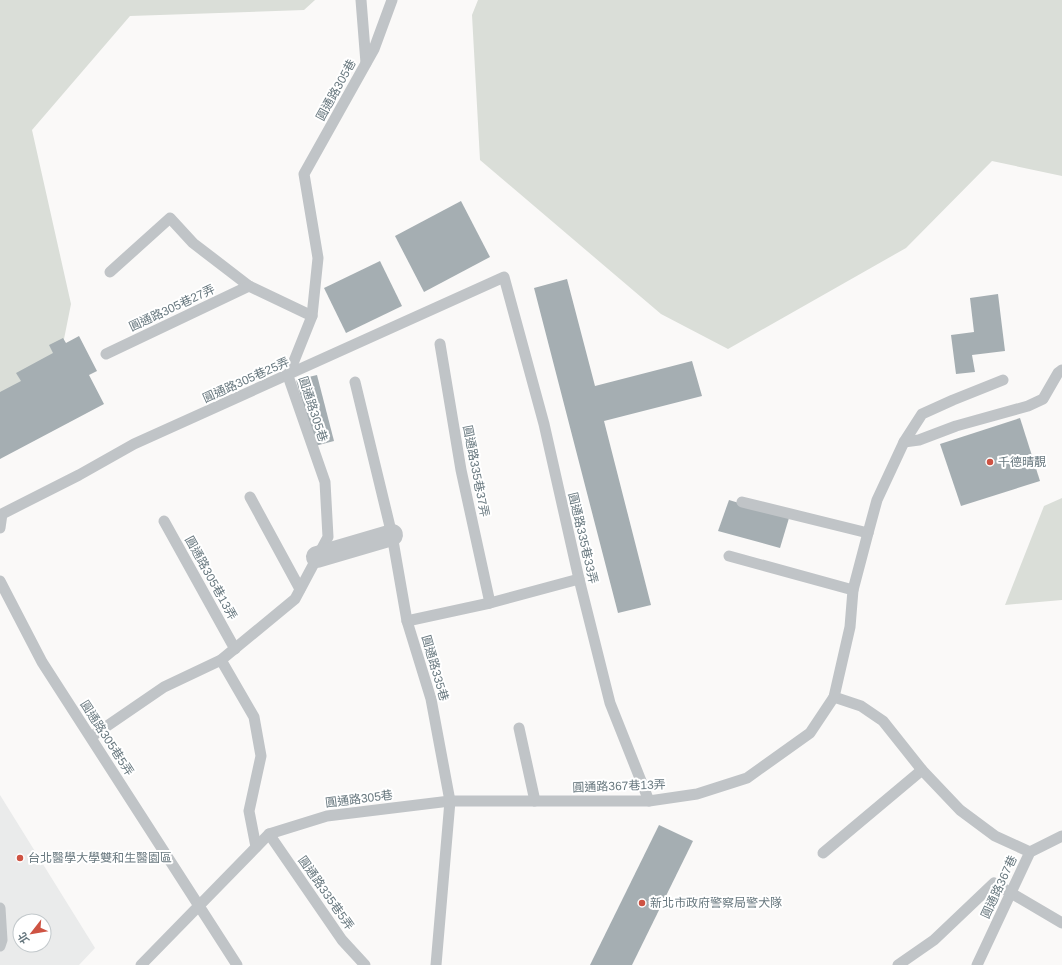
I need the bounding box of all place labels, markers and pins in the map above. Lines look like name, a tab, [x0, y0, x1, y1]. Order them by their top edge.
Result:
place label: 千德晴靚	[998, 455, 1046, 469]
marker: 千德晴靚	[985, 457, 995, 467]
place label: 台北醫學大學雙和生醫園區	[28, 851, 172, 865]
marker: 台北醫學大學雙和生醫園區	[15, 853, 25, 863]
place label: 新北市政府警察局警犬隊	[650, 896, 782, 910]
marker: 新北市政府警察局警犬隊	[637, 898, 647, 908]

